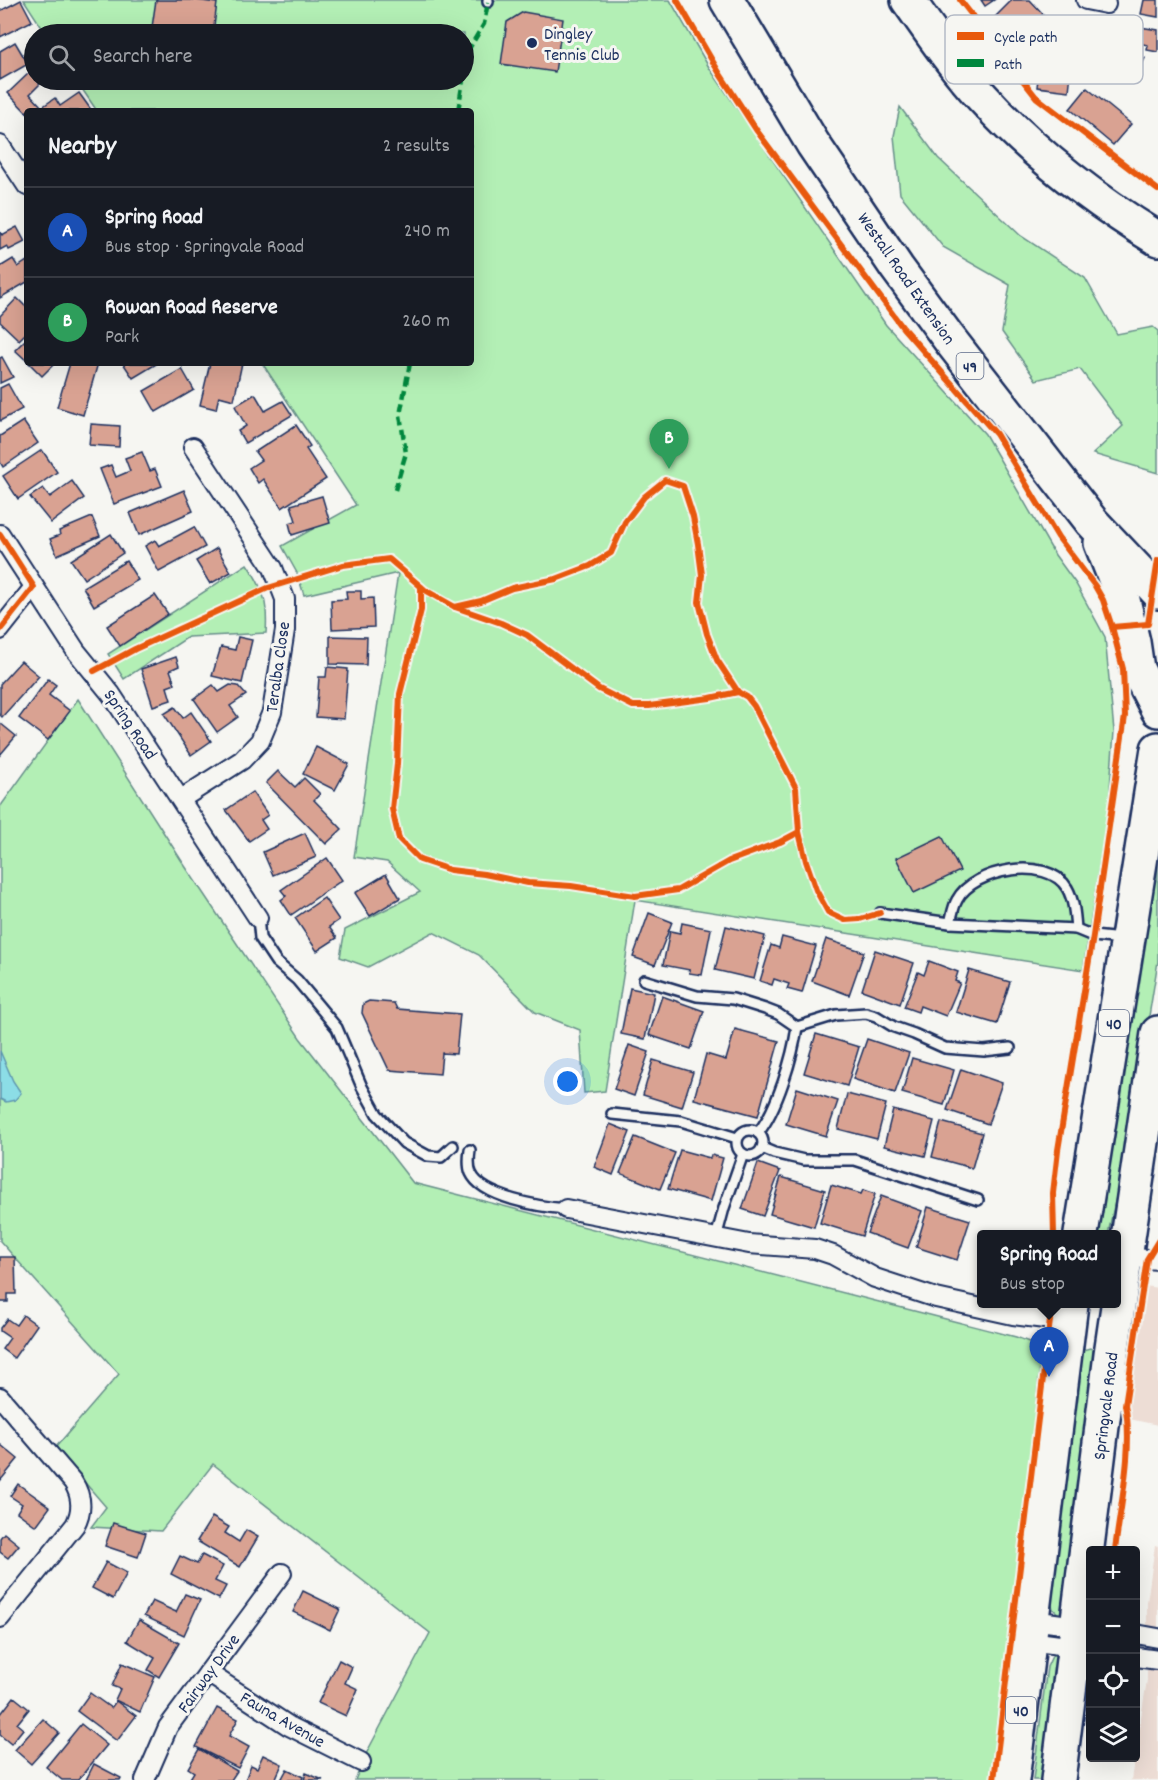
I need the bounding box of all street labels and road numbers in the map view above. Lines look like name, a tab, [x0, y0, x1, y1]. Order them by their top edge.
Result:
street label: Westall Road Extension	[850, 208, 960, 351]
road number: 49	[956, 353, 984, 379]
street label: Teralba Close	[261, 620, 298, 714]
street label: Spring Road	[96, 685, 162, 766]
road number: 40	[1099, 1010, 1129, 1036]
street label: Springvale Road	[1088, 1351, 1126, 1462]
street label: Fairway Drive	[173, 1630, 247, 1719]
street label: Fauna Avenue	[235, 1687, 329, 1756]
road number: 40	[1006, 1697, 1036, 1723]

